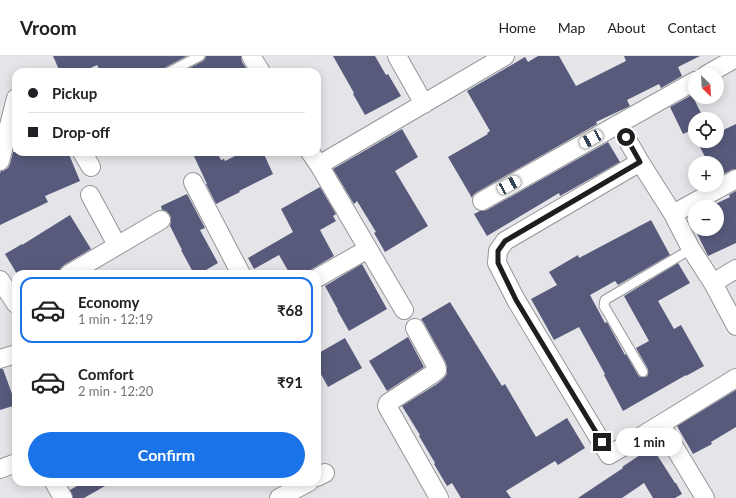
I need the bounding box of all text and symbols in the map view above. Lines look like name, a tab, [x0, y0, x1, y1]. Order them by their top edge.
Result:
text: Vroom	[20, 16, 77, 39]
text: Home	[498, 19, 536, 36]
text: Map	[558, 19, 585, 36]
text: About	[607, 19, 645, 36]
text: Contact	[667, 19, 716, 36]
north arrow	[688, 68, 724, 104]
map controls	[688, 68, 724, 236]
text: Pickup	[52, 84, 97, 102]
button: locate	[688, 112, 724, 148]
text: Drop-off	[52, 123, 110, 141]
car	[578, 128, 604, 150]
route start	[617, 128, 635, 146]
button: +	[688, 156, 724, 192]
car	[496, 174, 522, 196]
button: −	[688, 200, 724, 236]
icon: car	[30, 292, 66, 328]
text: Economy	[78, 293, 139, 311]
text: ₹68	[277, 301, 303, 319]
text: 1 min · 12:19	[78, 311, 153, 327]
icon: car	[30, 364, 66, 400]
text: Comfort	[78, 365, 134, 383]
text: ₹91	[277, 373, 303, 391]
text: 2 min · 12:20	[78, 383, 153, 399]
callout: 1 min	[616, 428, 682, 456]
button: Confirm	[28, 432, 305, 478]
route end	[593, 433, 611, 451]
text: 1 min	[633, 434, 665, 450]

